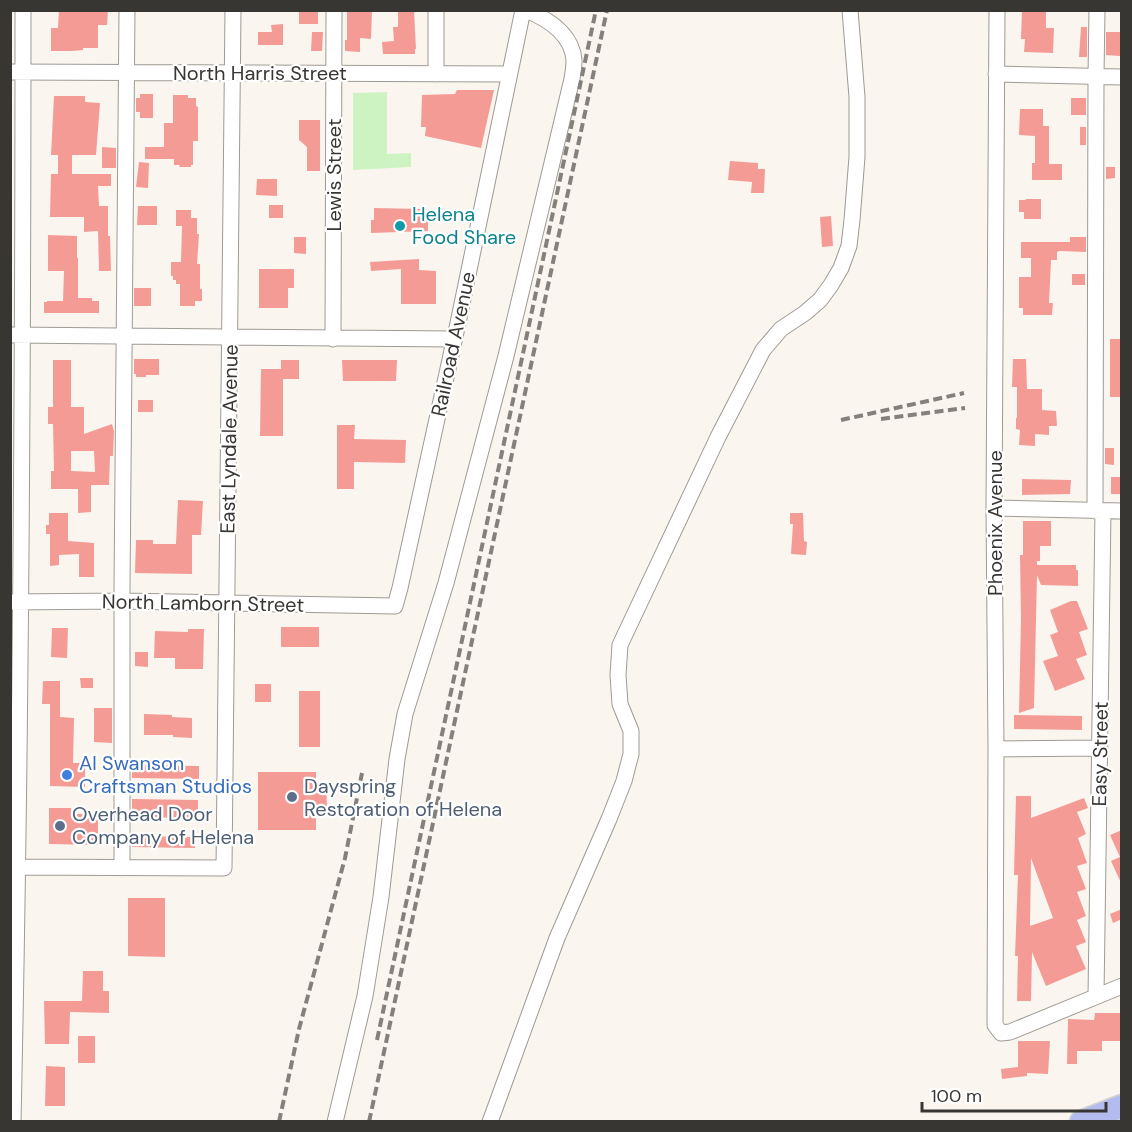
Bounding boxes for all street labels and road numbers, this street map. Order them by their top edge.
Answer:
street label: North Harris Street [173,60,347,86]
street label: Lewis Street [321,118,347,232]
street label: Railroad Avenue [425,269,481,419]
street label: East Lyndale Avenue [214,344,244,534]
street label: Phoenix Avenue [982,450,1008,596]
street label: North Lamborn Street [102,588,304,618]
street label: Easy Street [1086,701,1114,807]

